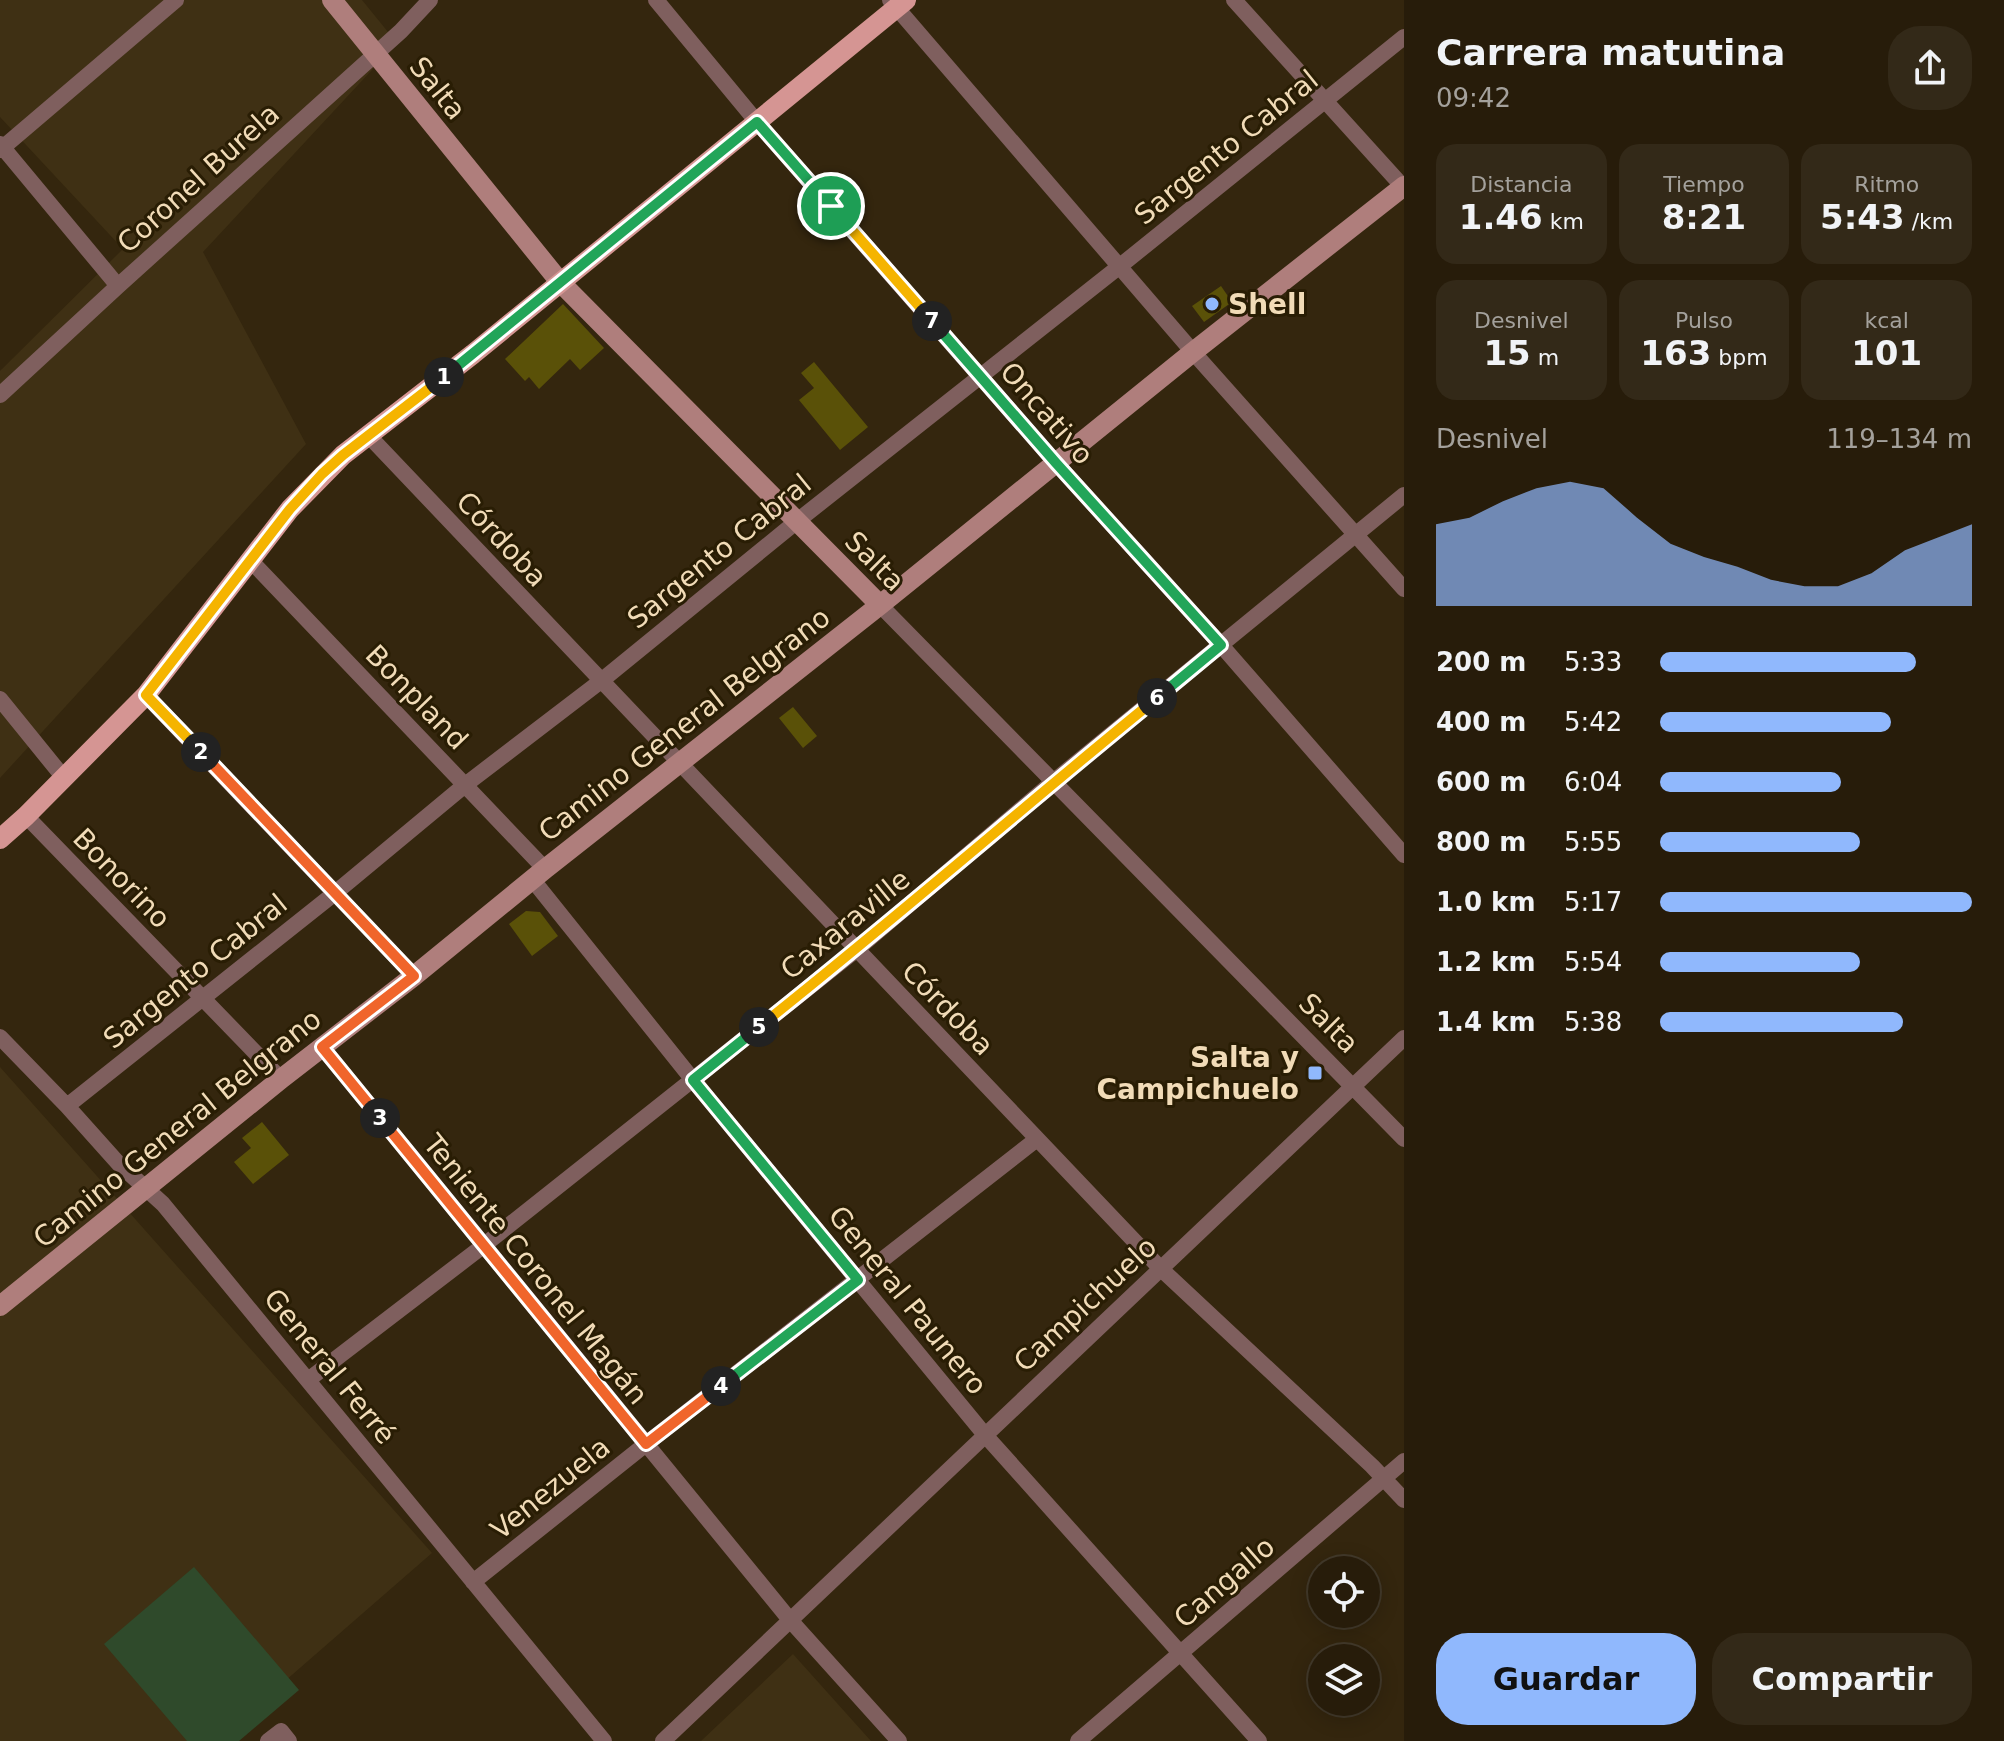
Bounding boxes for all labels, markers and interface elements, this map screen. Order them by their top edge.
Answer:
button: share [1888,26,1972,110]
text: Carrera matutina [1436,32,1785,73]
street label: Salta [402,50,473,126]
street label: Sargento Cabral [1128,63,1325,232]
text: 09:42 [1436,83,1511,113]
street label: Coronel Burela [111,97,286,260]
pin [797,172,865,240]
text: Distancia [1470,172,1572,197]
text: Tiempo [1663,172,1745,197]
text: Ritmo [1854,172,1919,197]
icon: arrive [809,184,853,228]
text: 1.46 [1459,197,1543,237]
text: 8:21 [1662,197,1746,237]
text: 5:43 [1820,197,1905,237]
text: km [1543,209,1584,234]
text: /km [1905,209,1953,234]
place label: Shell [1228,288,1306,321]
marker: Shell [1203,295,1221,313]
pin: 7 [912,301,952,341]
text: 7 [924,308,940,333]
text: Desnivel [1474,308,1569,333]
text: Pulso [1675,308,1733,333]
text: kcal [1864,308,1909,333]
text: 15 [1483,333,1531,373]
text: 163 [1640,333,1711,373]
text: 101 [1851,333,1922,373]
text: m [1531,345,1559,370]
text: bpm [1711,345,1768,370]
street label: Oncativo [993,355,1100,471]
pin: 1 [424,357,464,397]
text: 1 [436,364,452,389]
text: Desnivel [1436,424,1548,454]
text: 119–134 m [1826,424,1972,454]
street label: Sargento Cabral [621,467,818,636]
street label: Córdoba [449,485,554,594]
street label: Salta [838,525,911,598]
street label: Camino General Belgrano [532,600,836,848]
street label: Bonpland [359,638,474,756]
text: 200 m [1436,647,1526,677]
text: 5:33 [1564,647,1622,677]
pin: 6 [1137,678,1177,718]
text: 6 [1149,685,1165,710]
text: 400 m [1436,707,1526,737]
text: 5:42 [1564,707,1622,737]
pin: 2 [181,732,221,772]
text: 2 [193,739,209,764]
text: 600 m [1436,767,1526,797]
text: 6:04 [1564,767,1622,797]
street label: Bonorino [66,822,177,935]
text: 800 m [1436,827,1526,857]
text: 5:55 [1564,827,1622,857]
street label: Caxaraville [774,862,916,986]
street label: Sargento Cabral [97,887,294,1056]
text: 1.0 km [1436,887,1536,917]
text: 5:17 [1564,887,1622,917]
text: 1.2 km [1436,947,1536,977]
text: 5:54 [1564,947,1622,977]
street label: Córdoba [895,955,1000,1062]
street label: Salta [1292,987,1365,1060]
street label: Camino General Belgrano [27,1002,328,1255]
pin: 5 [739,1007,779,1047]
text: 1.4 km [1436,1007,1536,1037]
text: 5:38 [1564,1007,1622,1037]
text: 5 [751,1014,767,1039]
place label: Salta y Campichuelo [1096,1041,1299,1106]
marker: Salta y Campichuelo [1306,1064,1324,1082]
pin: 3 [360,1098,400,1138]
text: 3 [372,1105,388,1130]
street label: Teniente Coronel Magán [416,1127,655,1411]
street label: General Paunero [822,1199,994,1401]
street label: Campichuelo [1007,1230,1163,1379]
street label: General Ferré [257,1282,402,1451]
pin: 4 [701,1366,741,1406]
text: 4 [713,1373,729,1398]
street label: Venezuela [484,1430,617,1546]
street label: Cangallo [1167,1530,1281,1635]
map controls [1308,1556,1380,1716]
button: locate [1308,1556,1380,1628]
button: Guardar [1436,1633,1696,1725]
button: Compartir [1712,1633,1972,1725]
button: layers [1308,1644,1380,1716]

